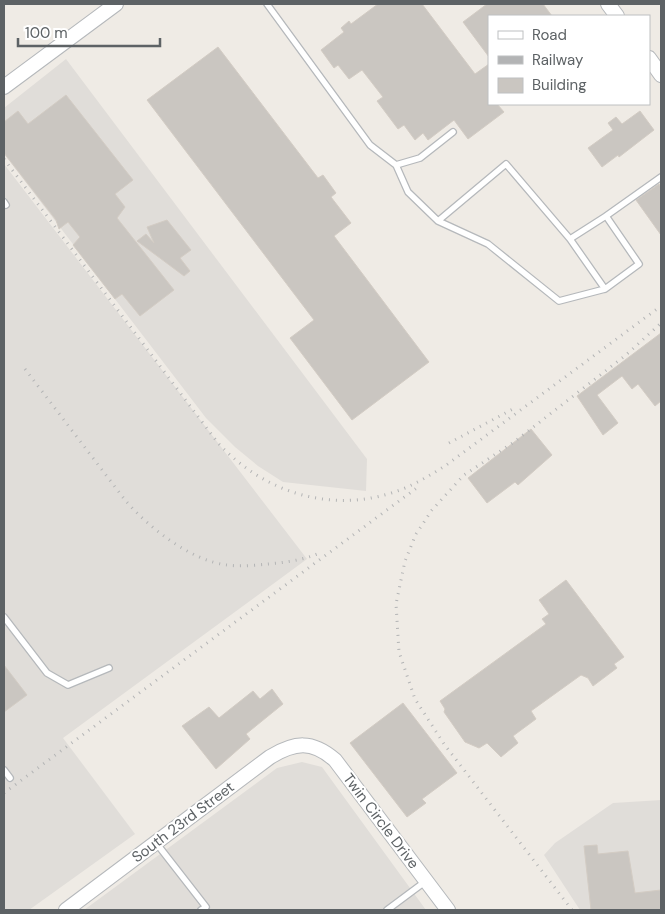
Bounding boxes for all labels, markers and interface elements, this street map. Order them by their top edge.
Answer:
scale bar [18,15,160,47]
legend [488,15,650,105]
text: 100 m [25,23,68,43]
text: Road [532,25,567,45]
text: Railway [532,50,584,70]
text: Building [532,75,587,95]
street label: Twin Circle Drive [338,769,424,873]
street label: South 23rd Street [128,777,238,867]

